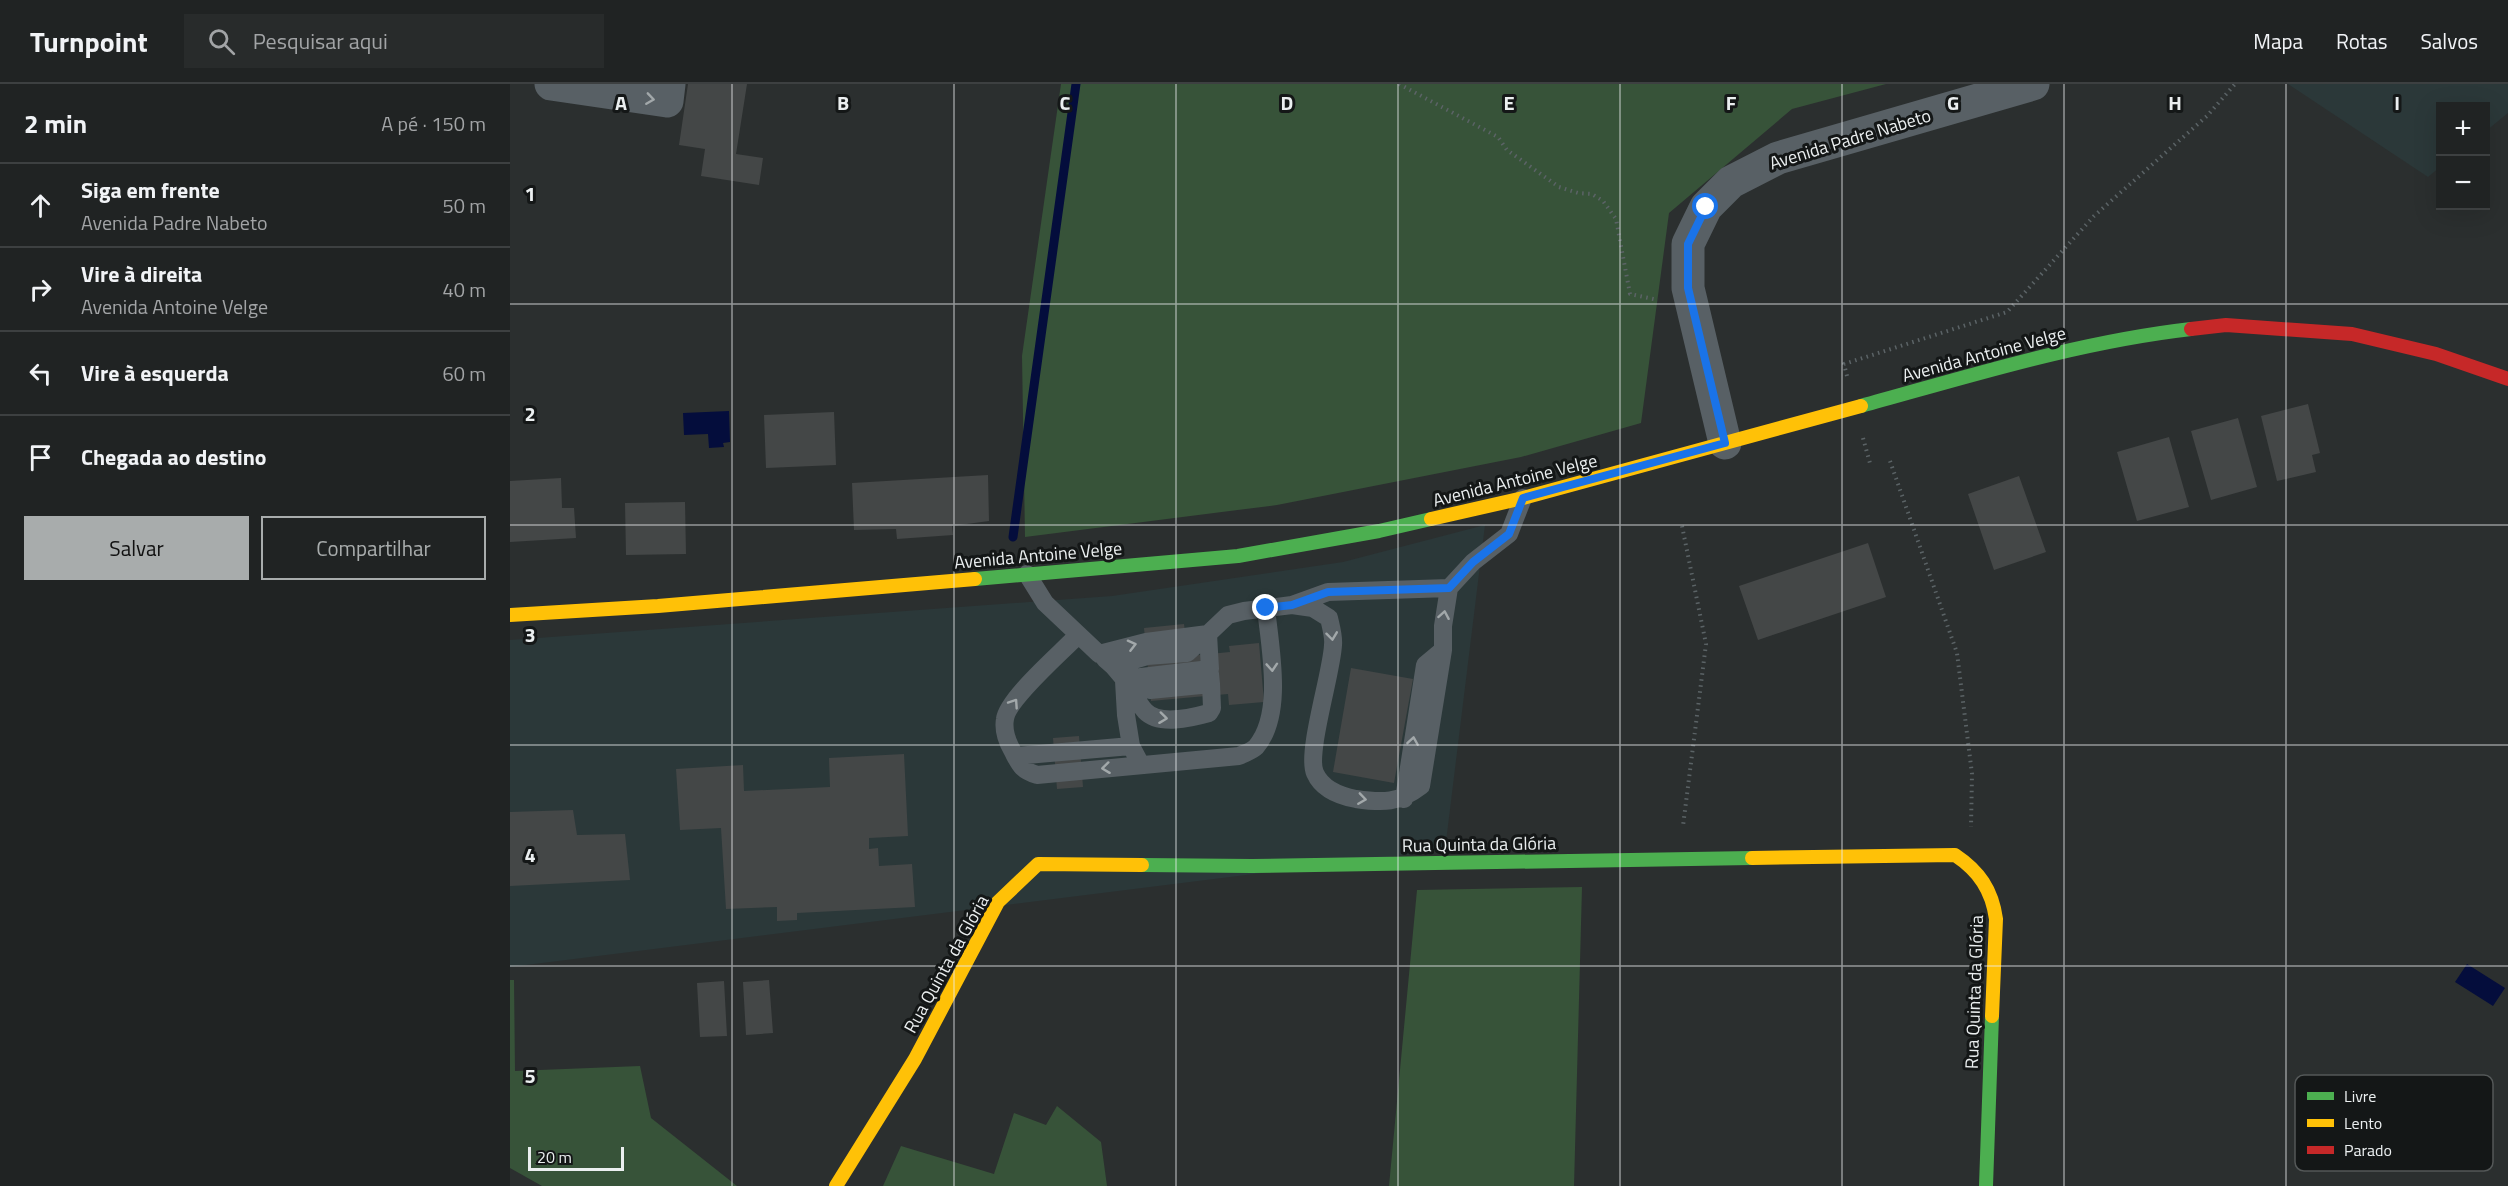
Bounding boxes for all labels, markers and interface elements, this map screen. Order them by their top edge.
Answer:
search box [184,14,604,68]
text: Turnpoint [30,20,148,63]
text: Pesquisar aqui [253,24,388,58]
icon: search [205,25,238,58]
text: Mapa [2253,25,2303,57]
text: Rotas [2336,25,2387,57]
text: Salvos [2420,25,2478,57]
text: A [615,87,627,118]
text: B [837,87,849,118]
text: C [1060,87,1071,118]
text: D [1281,87,1293,118]
text: E [1503,87,1515,118]
text: F [1726,87,1737,118]
text: G [1947,87,1959,118]
text: H [2168,87,2182,118]
text: I [2394,87,2400,118]
one-way arrow [646,92,655,104]
street label: Avenida Padre Nabeto [1766,102,1934,176]
map controls [2436,102,2490,210]
button: + [2436,102,2490,156]
text: 2 min [24,104,87,143]
text: A pé · 150 m [381,108,486,139]
button: − [2436,156,2490,210]
text: Siga em frente [81,173,220,207]
text: 1 [524,178,536,209]
icon: ahead [24,189,57,222]
text: 50 m [442,190,486,221]
route start [1692,193,1718,219]
text: Avenida Padre Nabeto [81,207,267,238]
text: Vire à direita [81,257,202,291]
icon: right [24,273,57,306]
text: 40 m [442,274,486,305]
text: Avenida Antoine Velge [81,291,268,322]
street label: Avenida Antoine Velge [1899,319,2069,389]
text: Vire à esquerda [81,356,229,390]
icon: left [24,357,57,390]
text: 60 m [442,358,486,389]
text: 2 [524,398,536,429]
text: Chegada ao destino [81,440,267,474]
icon: arrive [24,441,57,474]
street label: Avenida Antoine Velge [1430,447,1600,513]
button: Salvar [24,516,249,580]
button: Compartilhar [261,516,486,580]
street label: Avenida Antoine Velge [953,534,1123,576]
route end [1252,594,1278,620]
one-way arrow [1438,611,1450,620]
text: 3 [524,619,536,650]
one-way arrow [1325,631,1337,641]
one-way arrow [1127,640,1137,653]
one-way arrow [1265,662,1278,671]
one-way arrow [1006,699,1018,709]
one-way arrow [1158,711,1168,723]
one-way arrow [1407,736,1419,745]
one-way arrow [1101,762,1110,774]
one-way arrow [1357,792,1366,804]
street label: Rua Quinta da Glória [1402,829,1556,859]
text: 4 [524,839,536,870]
street label: Rua Quinta da Glória [897,890,995,1038]
street label: Rua Quinta da Glória [1958,914,1990,1070]
text: 5 [524,1060,536,1091]
legend [2295,1075,2493,1171]
text: Livre [2344,1084,2376,1108]
text: Lento [2344,1111,2382,1135]
text: Parado [2344,1138,2392,1162]
scale bar [528,1144,624,1172]
text: 20 m [537,1145,572,1169]

